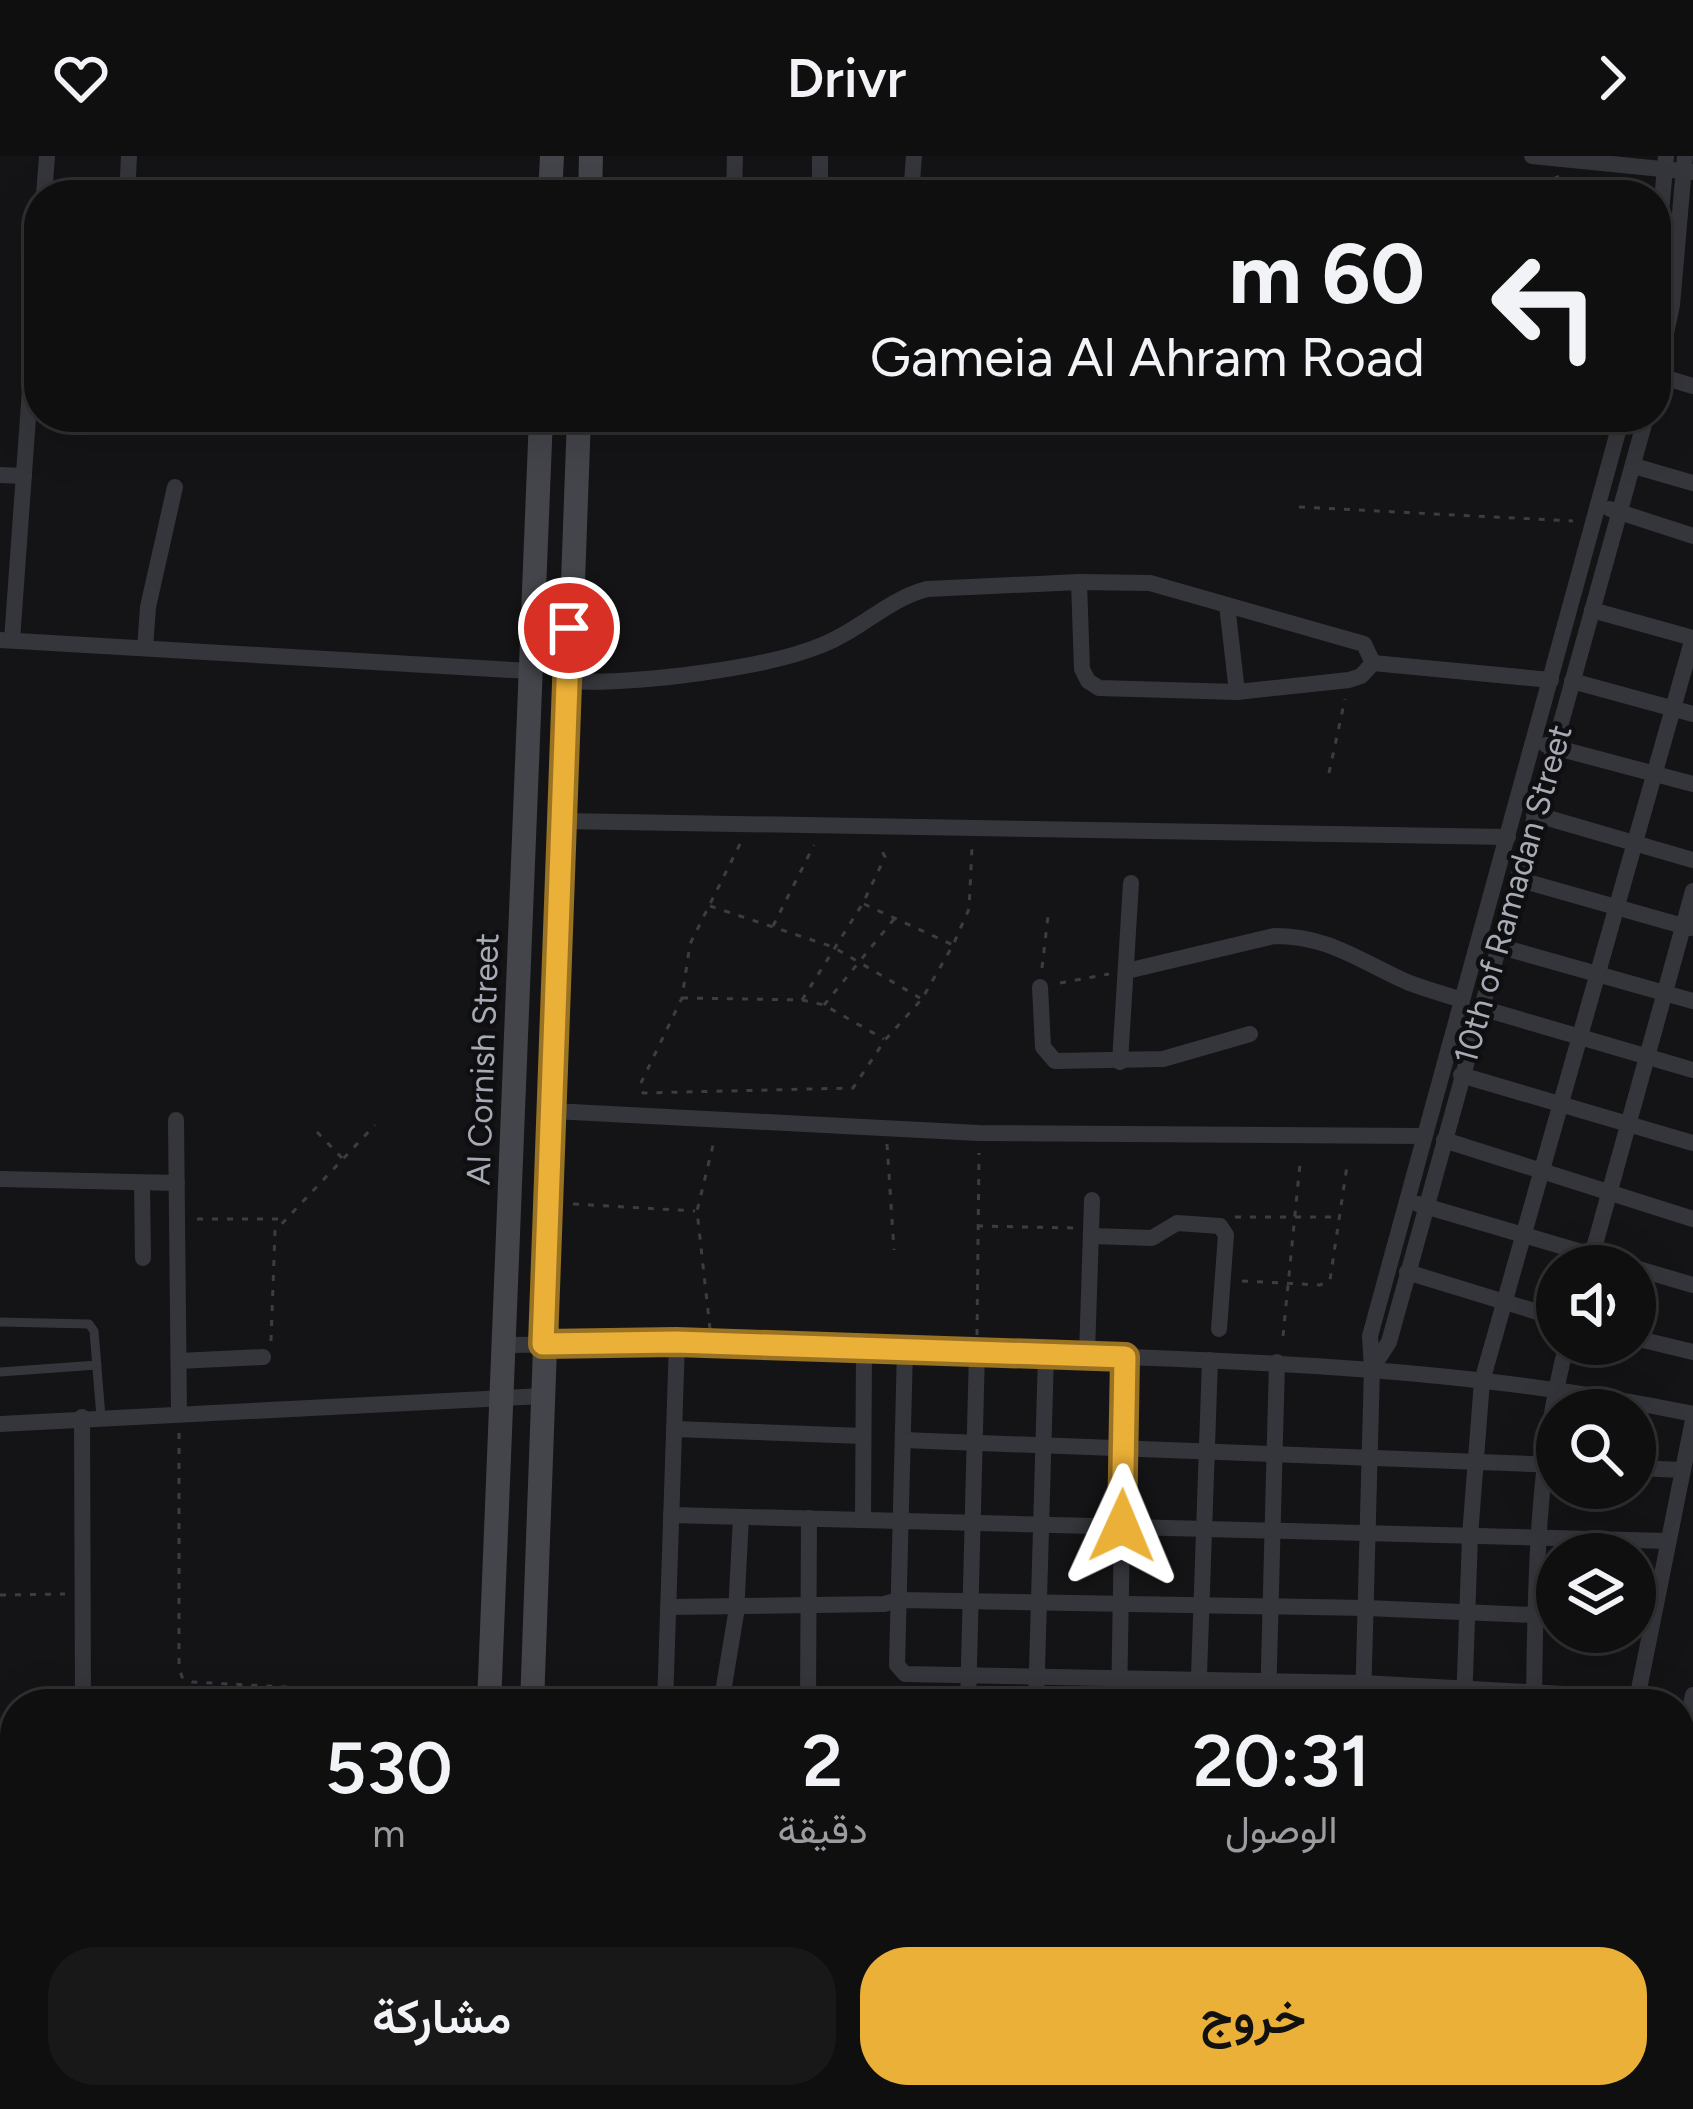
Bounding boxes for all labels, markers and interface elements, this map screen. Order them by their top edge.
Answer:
icon: heart [48,45,114,111]
icon: forward [1579,45,1645,111]
text: Drivr [787,46,906,111]
text: 60 m [1229,223,1425,324]
icon: left [1467,228,1623,384]
text: Gameia Al Ahram Road [870,325,1425,390]
pin [518,577,620,679]
icon: arrive [536,595,602,661]
street label: 10th of Ramadan Street [1445,720,1580,1068]
street label: Al Cornish Street [459,932,506,1186]
map controls [1536,1245,1656,1653]
button: sound [1536,1245,1656,1365]
button: search [1536,1389,1656,1509]
position arrow [1059,1463,1185,1589]
button: layers [1536,1533,1656,1653]
text: 2 [802,1718,843,1804]
text: 20:31 [1192,1718,1370,1804]
text: 530 [325,1725,453,1811]
text: دقيقة [777,1806,868,1853]
text: الوصول [1225,1806,1338,1853]
text: m [372,1810,405,1857]
button: مشاركة [48,1947,836,2085]
button: خروج [860,1947,1647,2085]

